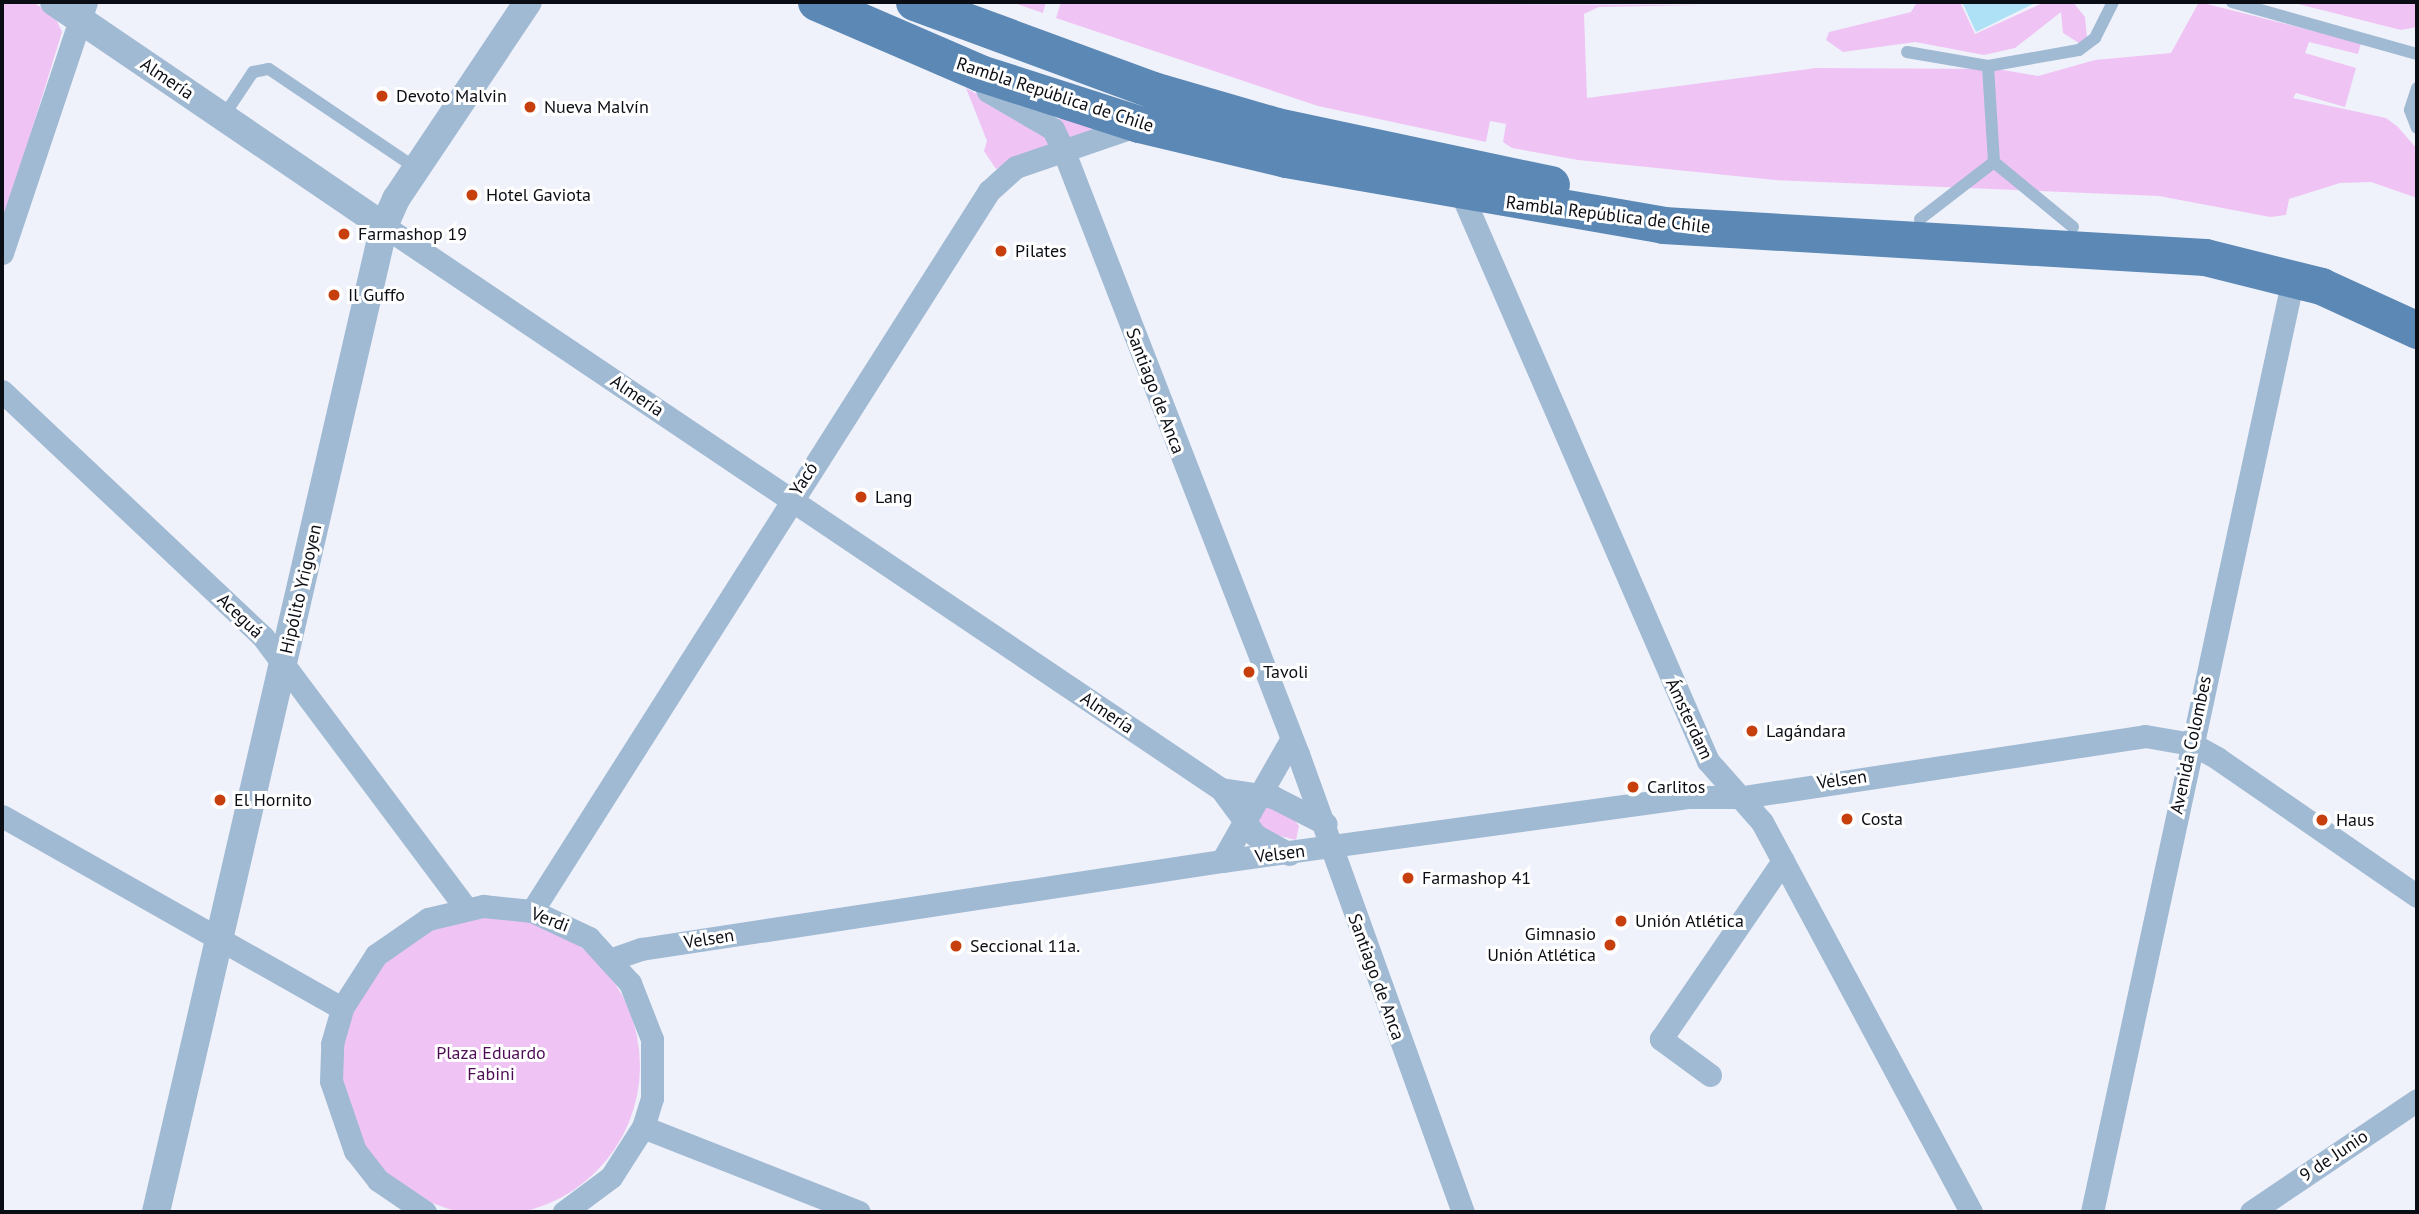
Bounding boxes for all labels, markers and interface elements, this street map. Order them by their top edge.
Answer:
street label: Almería [136,53,198,105]
street label: Rambla República de Chile [954,53,1156,137]
place label: Devoto Malvin [396,85,507,107]
marker: Devoto Malvin [374,88,390,104]
place label: Nueva Malvín [544,96,649,118]
marker: Nueva Malvín [522,99,538,115]
place label: Hotel Gaviota [486,184,591,206]
marker: Hotel Gaviota [464,187,480,203]
street label: Rambla República de Chile [1505,192,1711,238]
place label: Farmashop 19 [358,223,467,245]
marker: Farmashop 19 [336,226,352,242]
place label: Pilates [1015,240,1067,262]
marker: Pilates [993,243,1009,259]
place label: Il Guffo [348,284,405,306]
marker: Il Guffo [326,287,342,303]
street label: Santiago de Anca [1121,325,1189,457]
street label: Almería [606,370,668,422]
street label: Yacó [785,458,823,500]
place label: Lang [875,486,912,508]
marker: Lang [853,489,869,505]
street label: Hipólito Yrigoyen [276,522,326,656]
street label: Aceguá [213,589,267,643]
place label: Tavoli [1263,661,1308,683]
marker: Tavoli [1241,664,1257,680]
street label: Avenida Colombes [2166,674,2216,816]
street label: Ámsterdam [1661,675,1717,763]
street label: Almería [1076,687,1138,739]
place label: Lagándara [1766,720,1846,742]
marker: Lagándara [1744,723,1760,739]
street label: Velsen [1816,766,1868,794]
place label: Carlitos [1647,776,1705,798]
marker: Carlitos [1625,779,1641,795]
place label: El Hornito [234,789,312,811]
marker: El Hornito [212,792,228,808]
place label: Costa [1861,808,1903,830]
place label: Haus [2336,809,2374,831]
marker: Costa [1839,811,1855,827]
marker: Haus [2314,812,2330,828]
street label: Velsen [1254,840,1306,868]
place label: Farmashop 41 [1422,867,1531,889]
marker: Farmashop 41 [1400,870,1416,886]
street label: Verdi [528,903,572,937]
place label: Unión Atlética [1635,910,1744,932]
street label: Santiago de Anca [1343,911,1409,1043]
marker: Unión Atlética [1613,913,1629,929]
street label: Velsen [683,924,735,954]
place label: Gimnasio Unión Atlética [1487,924,1596,967]
place label: Seccional 11a. [970,935,1080,957]
marker: Gimnasio Unión Atlética [1602,937,1618,953]
marker: Seccional 11a. [948,938,964,954]
park label: Plaza Eduardo Fabini [436,1043,546,1086]
street label: 9 de Junio [2296,1125,2372,1187]

